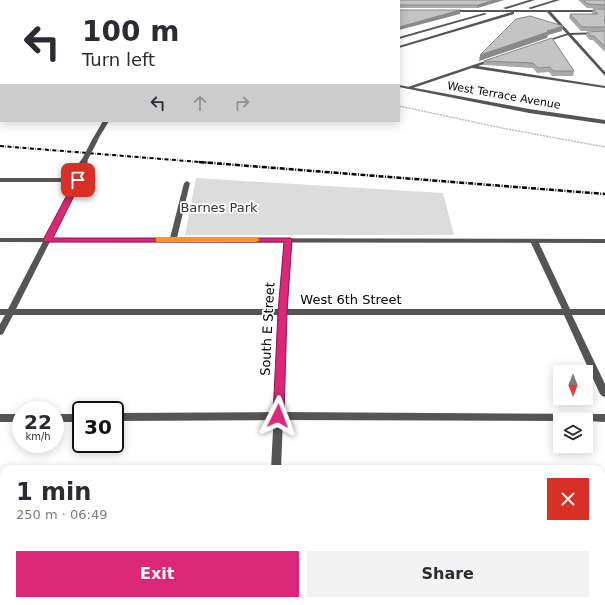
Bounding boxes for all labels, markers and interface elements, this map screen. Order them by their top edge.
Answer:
text: 100 m [82,15,179,48]
icon: left [16,16,68,68]
text: Turn left [82,49,155,70]
street label: West Terrace Avenue [446,79,562,112]
icon: left [147,92,169,114]
icon: ahead [189,92,211,114]
icon: right [231,92,253,114]
pin [61,163,95,197]
icon: arrive [67,169,89,191]
park label: Barnes Park [180,200,258,215]
street label: South E Street [258,282,277,376]
street label: West 6th Street [300,292,402,307]
north arrow [553,365,593,405]
map controls [553,365,593,453]
position arrow [257,395,299,437]
speed limit sign: 30 [72,401,124,453]
text: 22 [24,410,52,434]
button: layers [553,413,593,453]
text: km/h [25,431,51,442]
text: 1 min [16,478,91,506]
button: close [547,478,589,520]
text: 250 m · 06:49 [16,507,107,522]
button: Exit [16,551,299,597]
button: Share [307,551,589,597]

